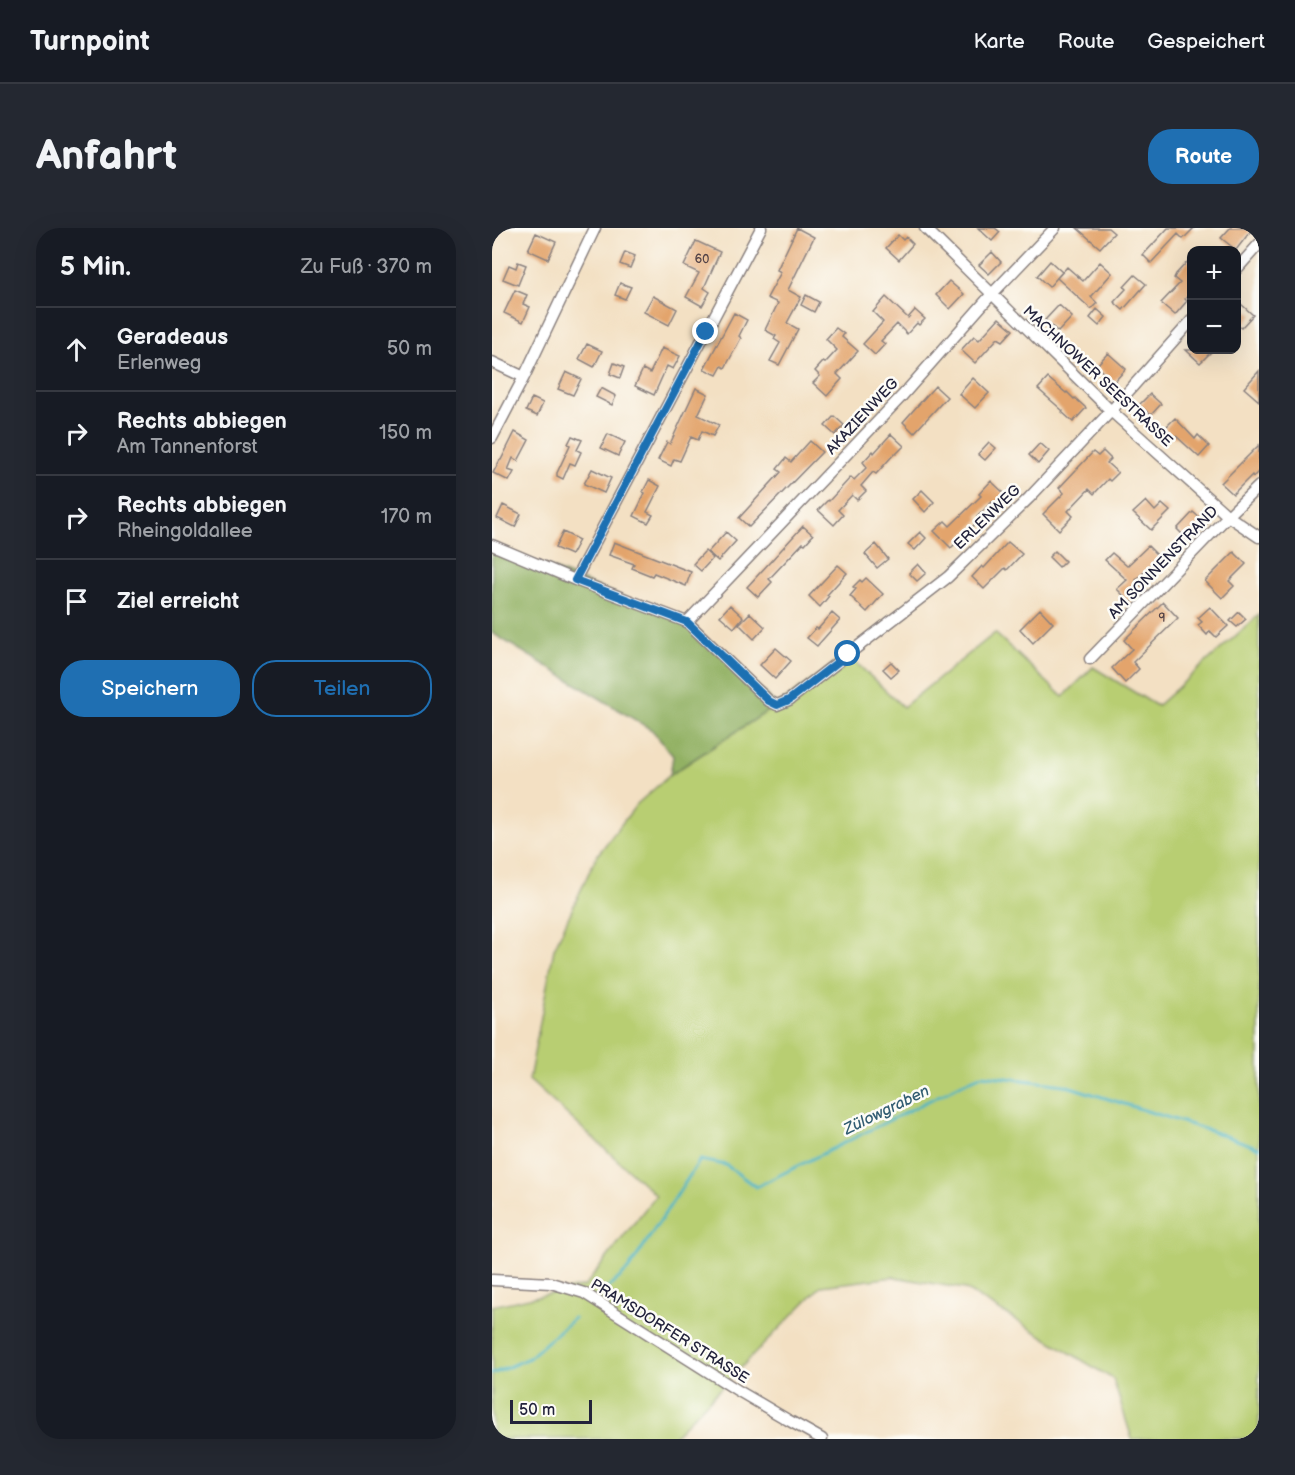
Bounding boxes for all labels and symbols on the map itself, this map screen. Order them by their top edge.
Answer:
house number: 60 [695,252,709,267]
street label: MACHNOWER SEESTRASSE [1019,302,1177,451]
route end [692,318,718,344]
street label: AKAZIENWEG [822,374,903,459]
street label: ERLENWEG [950,481,1025,554]
street label: AM SONNENSTRAND [1104,502,1222,623]
house number: 9 [1159,611,1166,626]
route start [834,640,860,666]
water label: Zülowgraben [840,1081,933,1140]
street label: PRAMSDORFER STRASSE [587,1275,753,1388]
scale bar [510,1397,592,1424]

